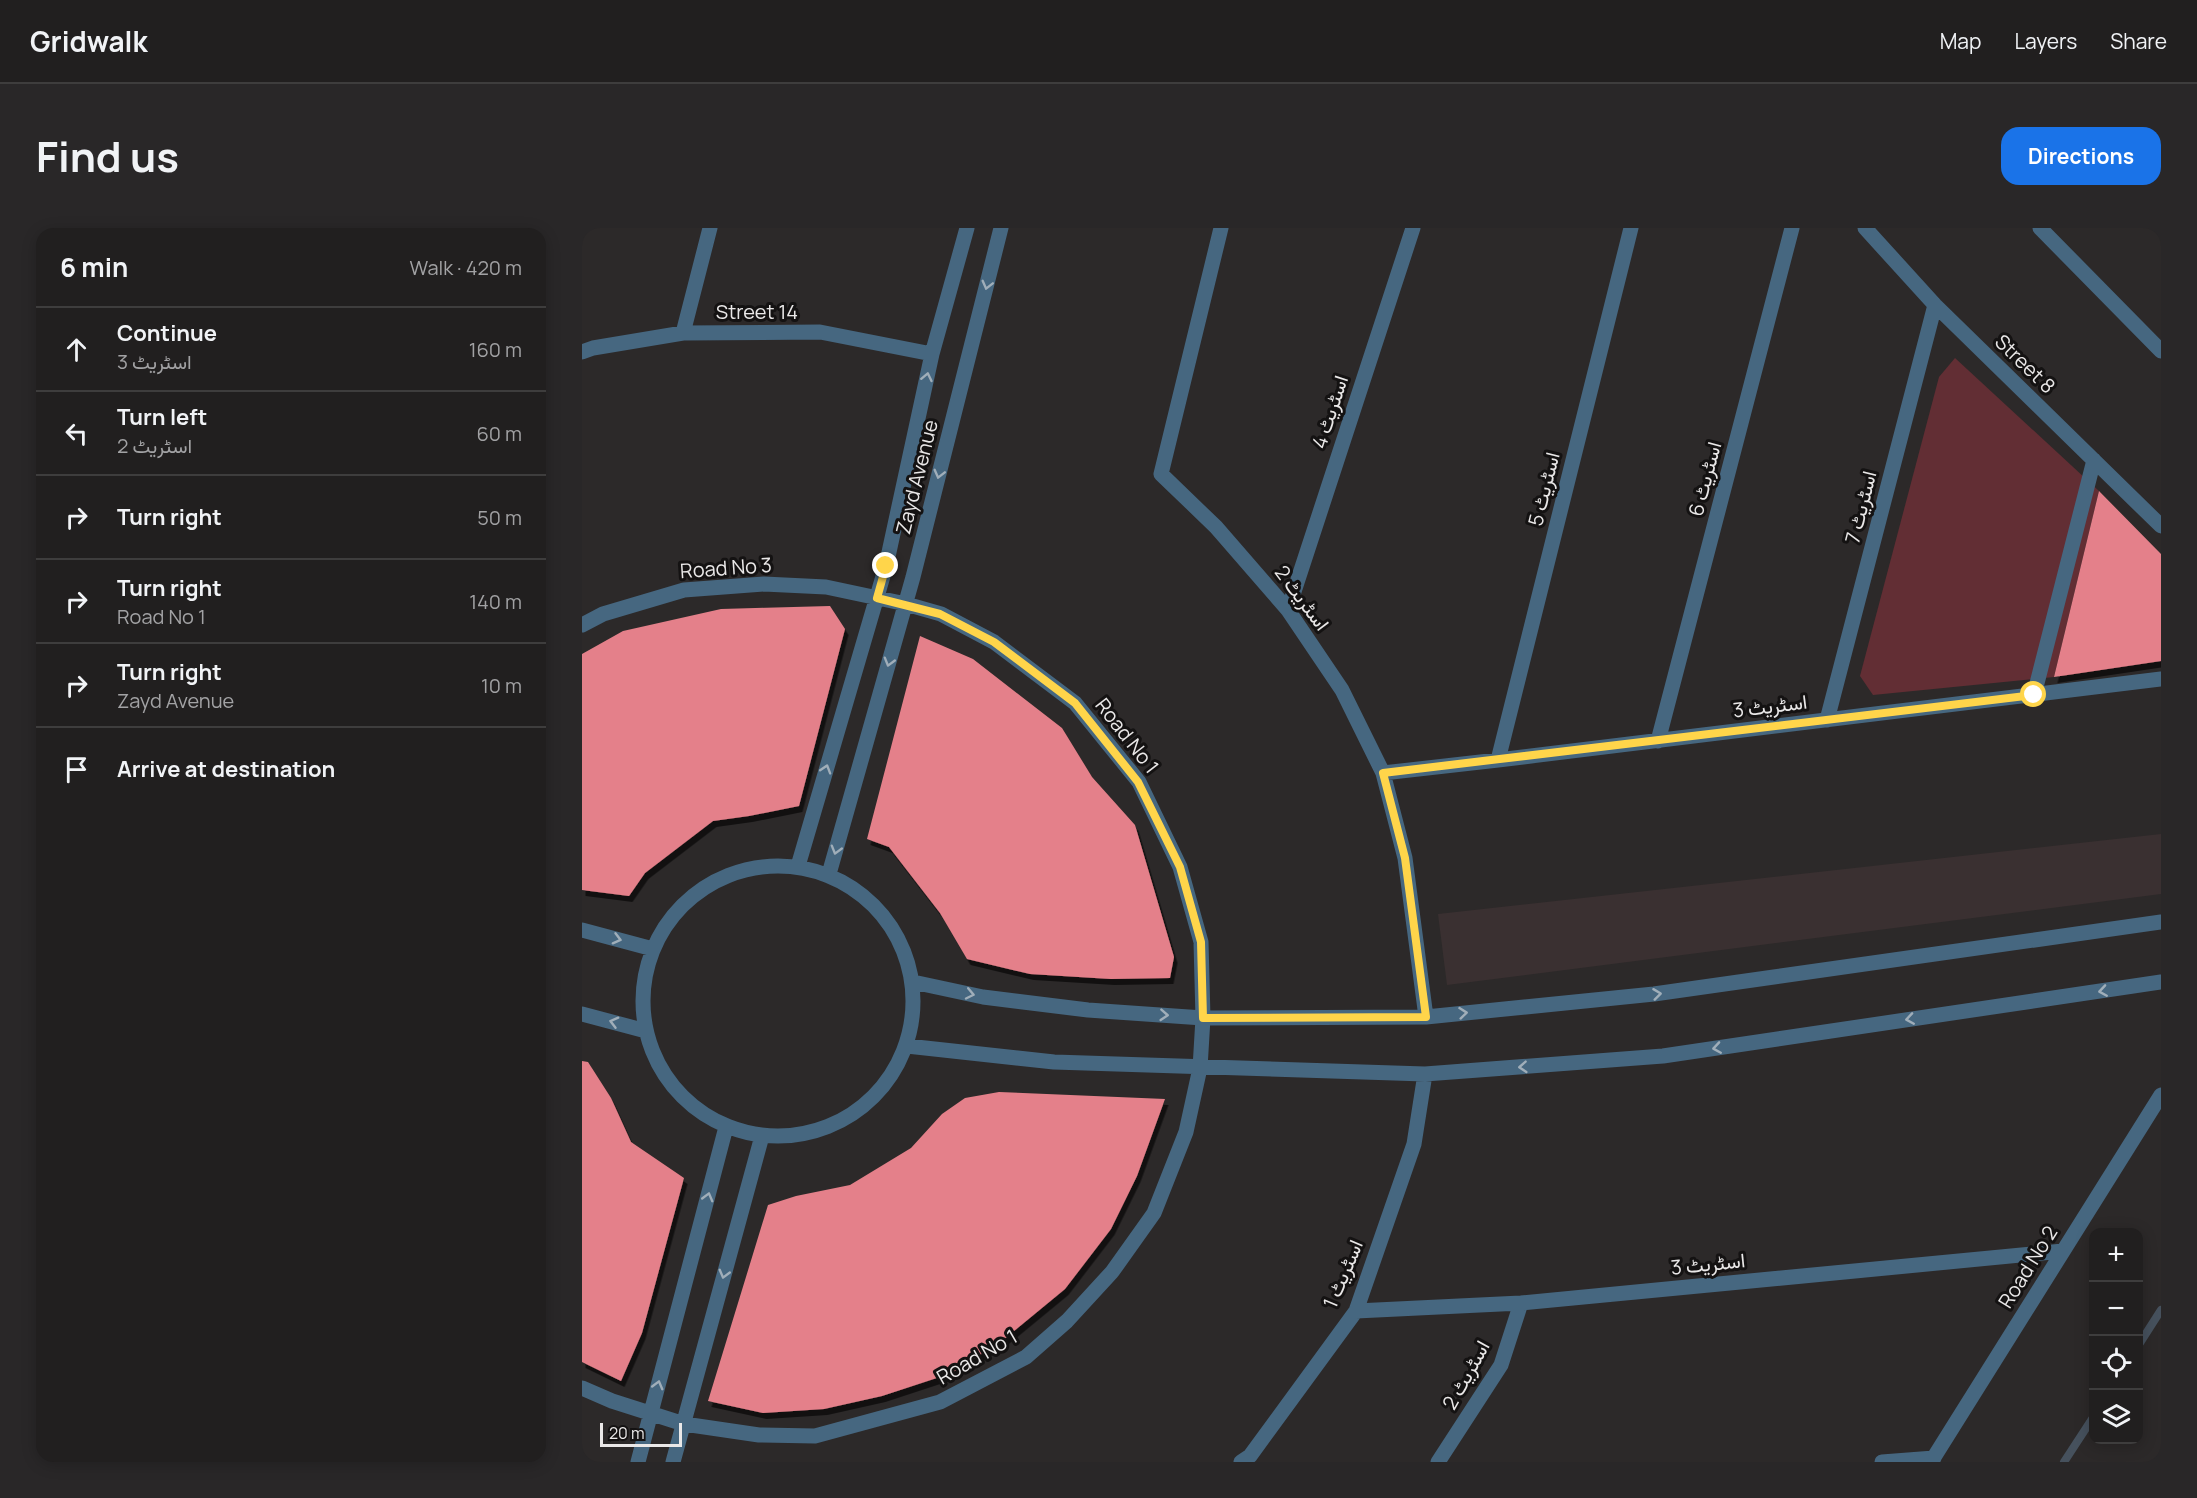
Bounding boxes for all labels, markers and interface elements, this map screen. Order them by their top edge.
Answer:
text: Gridwalk [30,22,147,60]
text: Map [1940,27,1981,55]
text: Layers [2014,27,2077,55]
text: Share [2110,27,2167,55]
text: Find us [36,127,179,185]
button: Directions [2001,127,2161,185]
text: 6 min [60,249,128,285]
text: Walk · 420 m [410,254,522,281]
one-way arrow [982,279,994,290]
street label: Street 14 [716,298,798,325]
text: Continue [117,318,217,348]
street label: Street 8 [1989,328,2061,399]
icon: ahead [60,333,93,366]
text: 160 m [469,336,522,363]
text: اسٹریٹ 3 [117,348,192,375]
street label: اسٹریٹ 4 [1305,372,1354,452]
one-way arrow [920,373,933,383]
text: Turn left [117,402,207,432]
icon: left [60,417,93,450]
street label: Zayd Avenue [889,417,944,537]
text: 60 m [476,420,522,447]
text: اسٹریٹ 2 [117,432,192,459]
street label: اسٹریٹ 6 [1682,439,1727,519]
street label: اسٹریٹ 5 [1521,449,1566,529]
street label: اسٹریٹ 7 [1838,468,1883,546]
one-way arrow [934,469,947,479]
icon: right [60,501,93,534]
text: Turn right [117,502,222,532]
text: 50 m [477,504,522,531]
street label: Road No 3 [679,551,773,584]
route end [872,552,898,578]
street label: اسٹریٹ 2 [1269,560,1336,636]
text: Turn right [117,573,222,603]
icon: right [60,585,93,618]
text: 140 m [469,588,522,615]
text: Road No 1 [117,603,206,630]
one-way arrow [884,656,896,667]
text: Turn right [117,657,222,687]
icon: right [60,669,93,702]
text: 10 m [481,672,522,699]
route start [2020,681,2046,707]
text: Zayd Avenue [117,687,234,714]
street label: اسٹریٹ 3 [1731,688,1809,723]
street label: Road No 1 [1089,692,1165,779]
icon: arrive [60,753,93,786]
text: Arrive at destination [117,754,335,784]
one-way arrow [819,764,831,775]
one-way arrow [830,845,843,855]
one-way arrow [612,932,622,945]
one-way arrow [2099,984,2108,996]
one-way arrow [965,987,975,1000]
one-way arrow [1653,988,1662,1000]
one-way arrow [1459,1008,1468,1020]
one-way arrow [1159,1009,1168,1022]
one-way arrow [1906,1013,1915,1025]
one-way arrow [609,1017,619,1030]
one-way arrow [1713,1042,1722,1054]
one-way arrow [1519,1060,1528,1073]
one-way arrow [700,1192,713,1202]
street label: Road No 2 [1992,1220,2063,1313]
map controls [2089,1228,2143,1444]
button: + [2089,1228,2143,1282]
street label: اسٹریٹ 1 [1316,1236,1369,1312]
street label: اسٹریٹ 3 [1669,1246,1747,1281]
one-way arrow [719,1269,732,1279]
button: − [2089,1282,2143,1336]
street label: Road No 1 [932,1323,1022,1390]
street label: اسٹریٹ 2 [1436,1335,1496,1414]
button: locate [2089,1336,2143,1390]
one-way arrow [651,1380,663,1391]
button: layers [2089,1390,2143,1444]
scale bar [600,1420,682,1448]
text: 20 m [609,1422,645,1444]

